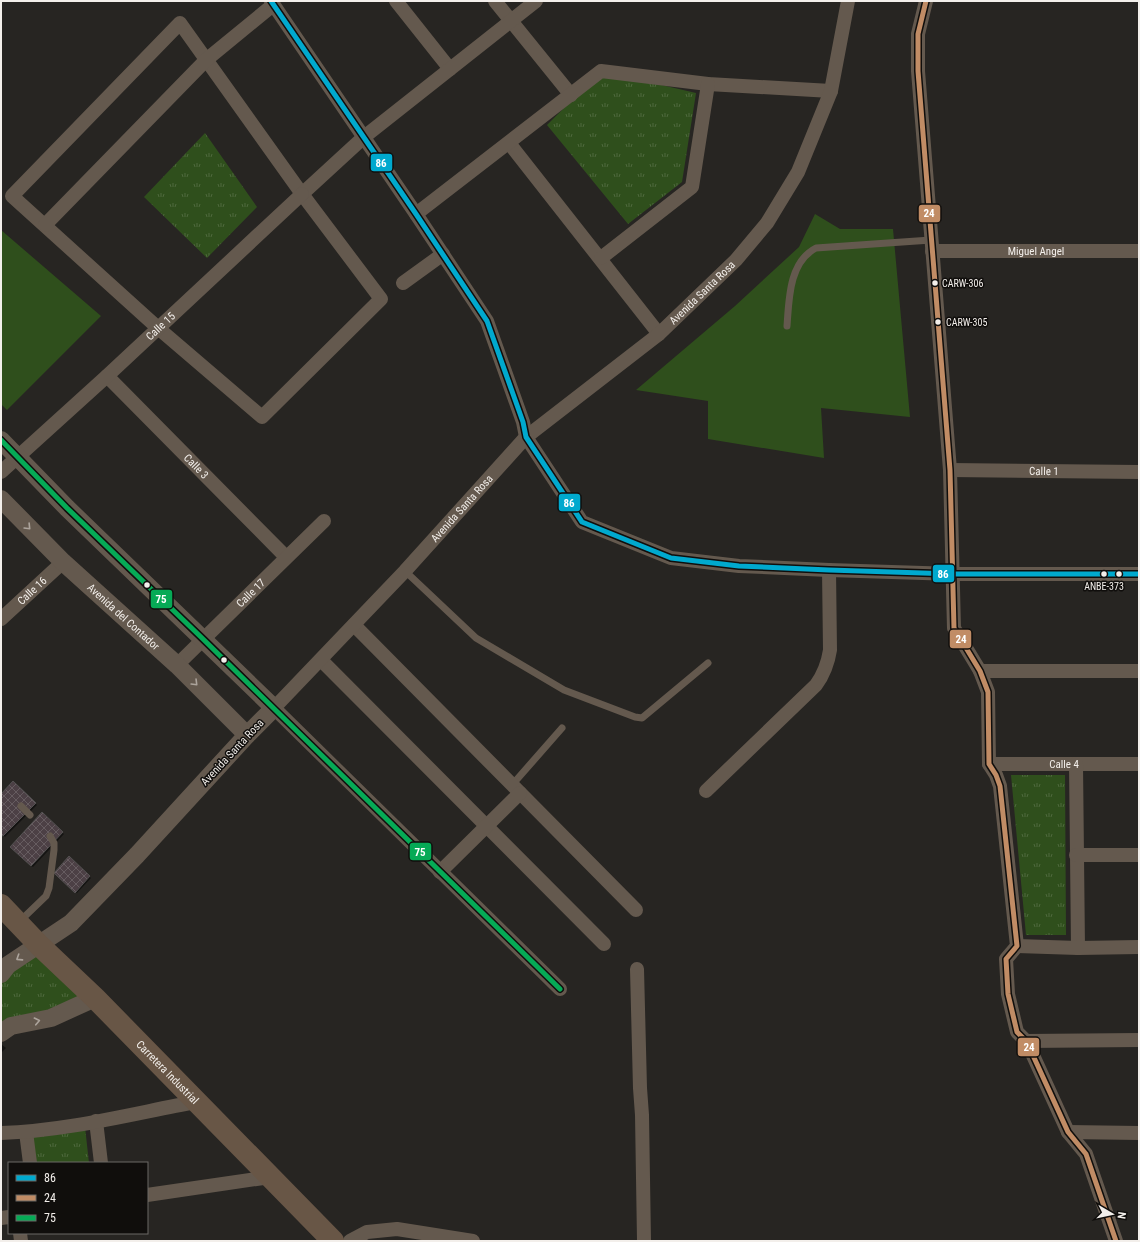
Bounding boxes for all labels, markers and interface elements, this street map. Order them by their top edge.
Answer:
line badge: 86 [370,153,393,172]
text: 86 [375,157,387,170]
line badge: 24 [918,204,941,223]
text: 24 [923,207,935,220]
street label: Miguel Angel [1008,245,1064,258]
street label: Avenida Santa Rosa [667,258,738,327]
marker: CARW-306 [930,278,940,288]
place label: CARW-306 [942,278,983,289]
street label: Calle 15 [143,310,178,343]
marker: CARW-305 [933,317,943,327]
place label: CARW-305 [946,317,987,328]
street label: Calle 3 [181,452,211,482]
street label: Calle 1 [1029,465,1059,478]
street label: Avenida Santa Rosa [428,472,496,545]
line badge: 86 [558,493,581,512]
text: 86 [563,497,575,510]
one-way arrow [23,522,31,530]
line badge: 86 [932,564,955,583]
text: 86 [937,568,949,581]
marker: ANBE-373 [1099,569,1109,579]
unlabelled marker [1114,569,1124,579]
street label: Calle 16 [15,574,50,608]
street label: Calle 17 [234,576,268,610]
unlabelled marker [142,580,152,590]
street label: Avenida del Contador [84,581,162,653]
place label: ANBE-373 [1084,581,1124,592]
line badge: 75 [150,589,173,609]
text: 75 [155,593,167,606]
line badge: 24 [949,629,972,649]
text: 24 [955,633,967,646]
unlabelled marker [219,655,229,665]
one-way arrow [190,678,198,686]
street label: Avenida Santa Rosa [198,716,266,788]
street label: Calle 4 [1049,758,1079,771]
line badge: 75 [409,842,432,861]
text: 75 [414,846,426,859]
one-way arrow [16,953,23,961]
one-way arrow [34,1017,41,1025]
line badge: 24 [1017,1037,1040,1057]
street label: Carretera Industrial [133,1038,201,1107]
text: 24 [1023,1041,1035,1054]
legend [8,1162,148,1234]
text: 86 [44,1171,56,1185]
text: 24 [44,1191,56,1205]
north arrow [1092,1194,1132,1234]
text: 75 [44,1211,56,1225]
text: N [1114,1211,1128,1220]

